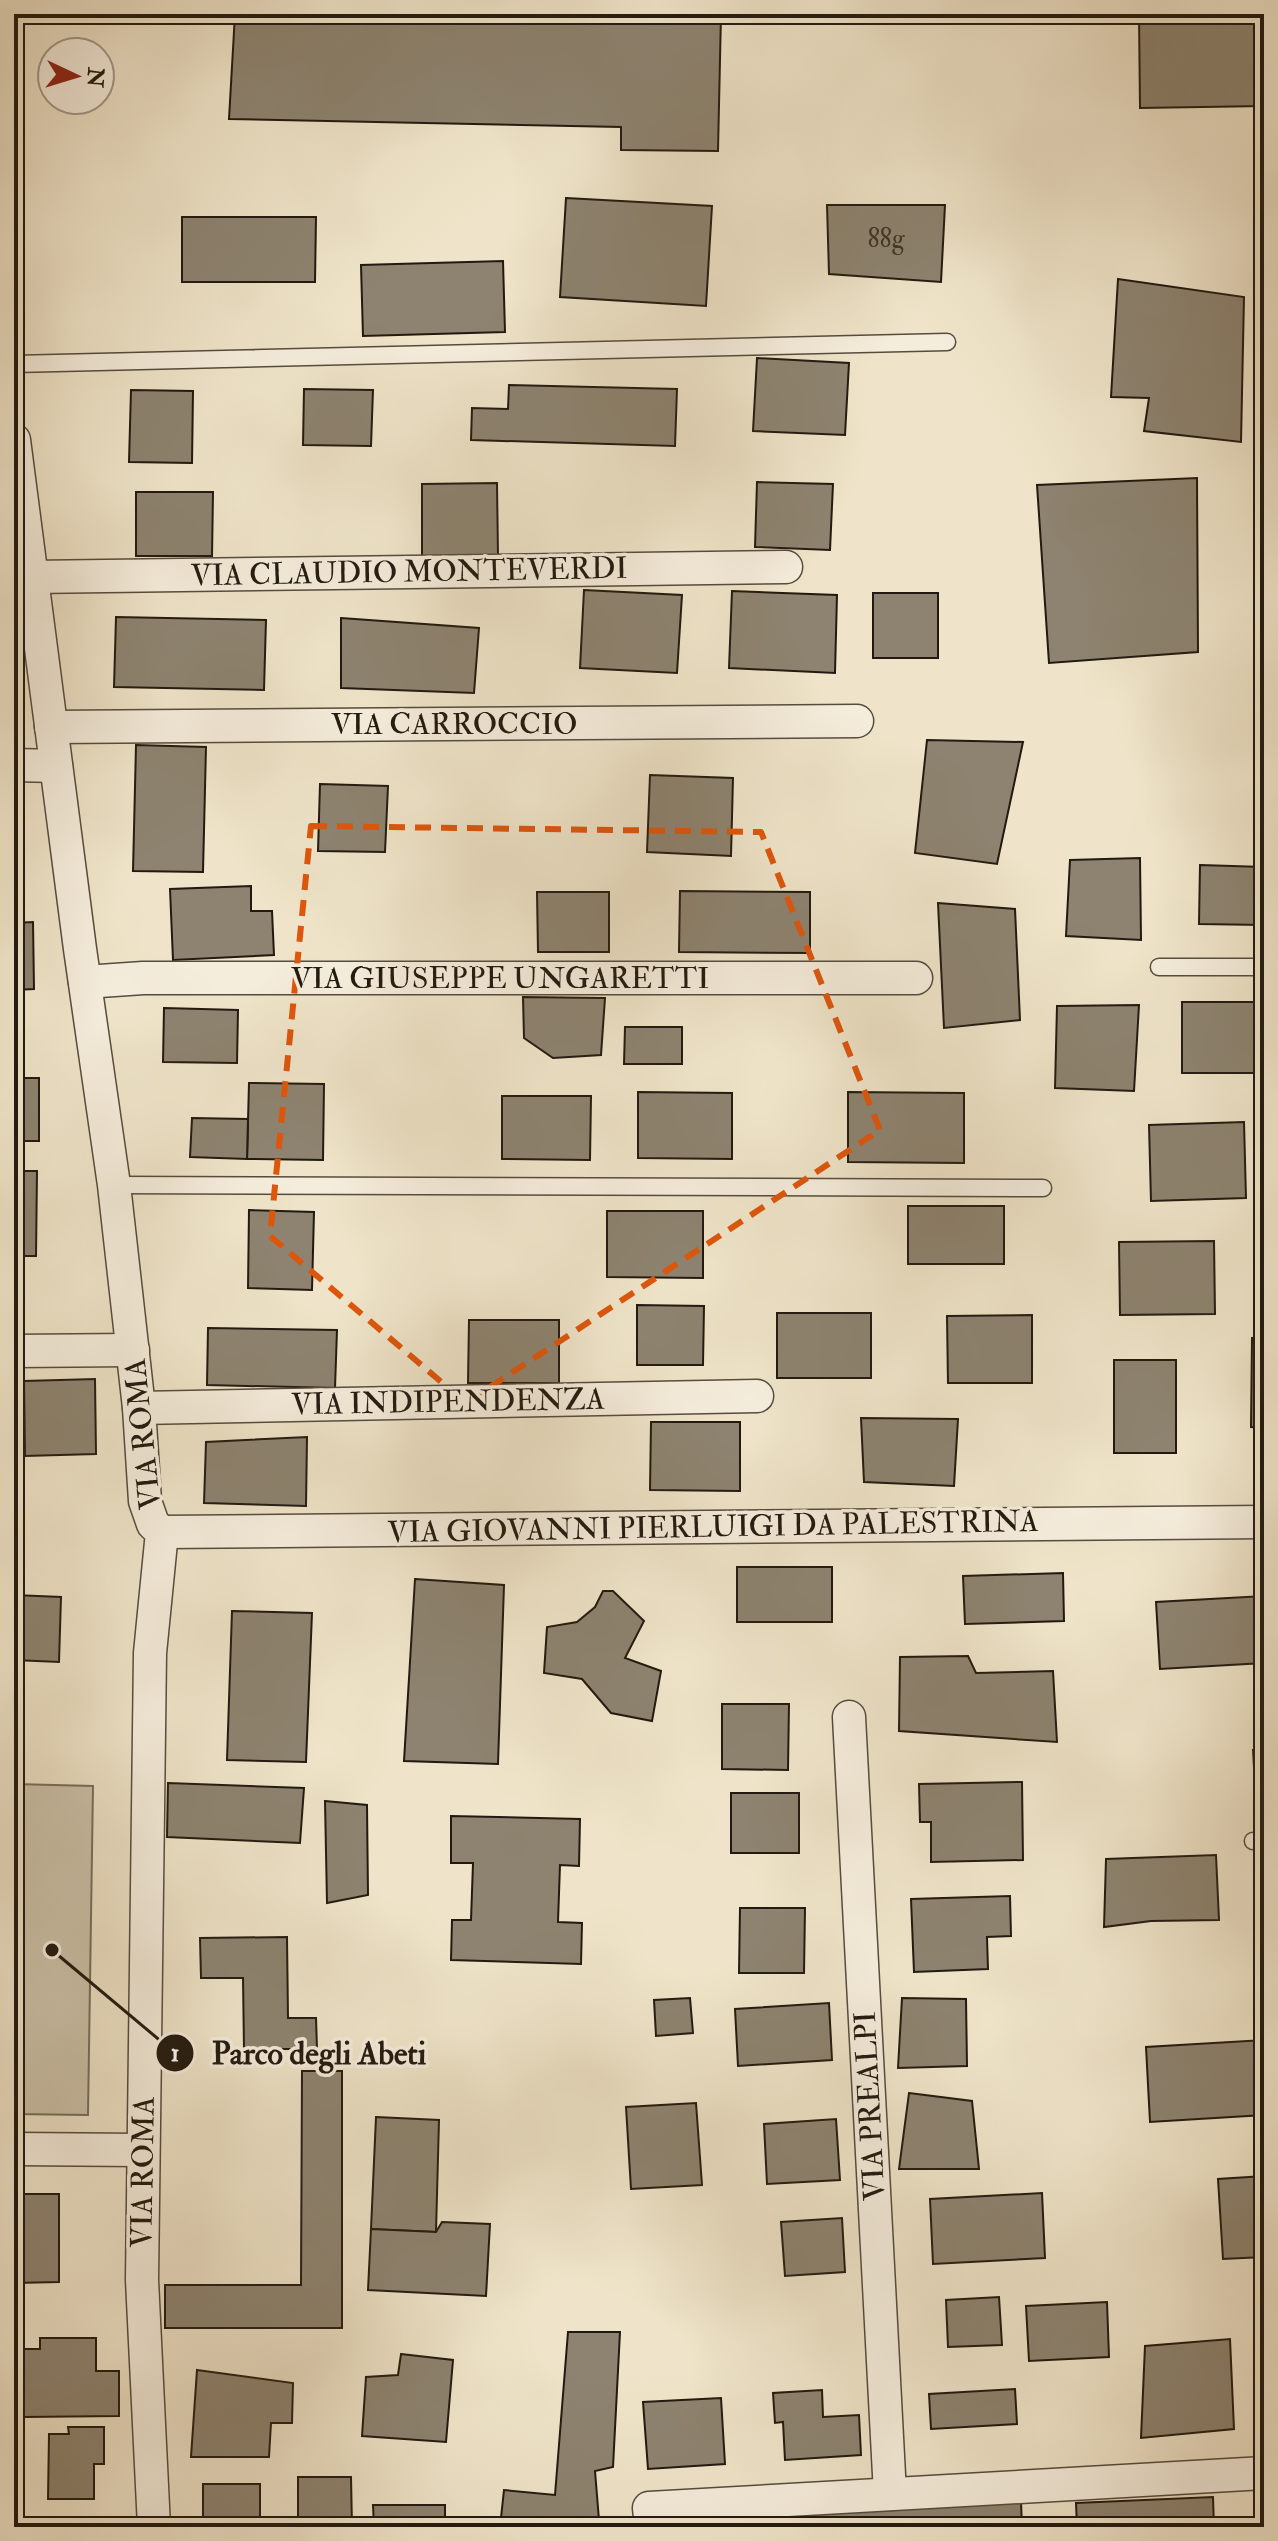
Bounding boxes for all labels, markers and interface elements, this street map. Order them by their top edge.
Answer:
north arrow [36,36,116,116]
text: N [80,66,110,88]
house number: 88g [867,223,906,255]
street label: VIA CLAUDIO MONTEVERDI [190,550,628,594]
street label: VIA CARROCCIO [331,706,577,743]
street label: VIA GIUSEPPE UNGARETTI [291,960,709,997]
street label: VIA ROMA [117,1357,169,1511]
street label: VIA INDIPENDENZA [291,1381,605,1423]
street label: VIA GIOVANNI PIERLUIGI DA PALESTRINA [387,1503,1039,1551]
street label: VIA PREALPI [847,2010,893,2202]
callout: Parco degli Abeti [155,2025,442,2081]
text: Parco degli Abeti [212,2034,427,2074]
text: 1 [171,2038,179,2069]
street label: VIA ROMA [123,2096,163,2248]

